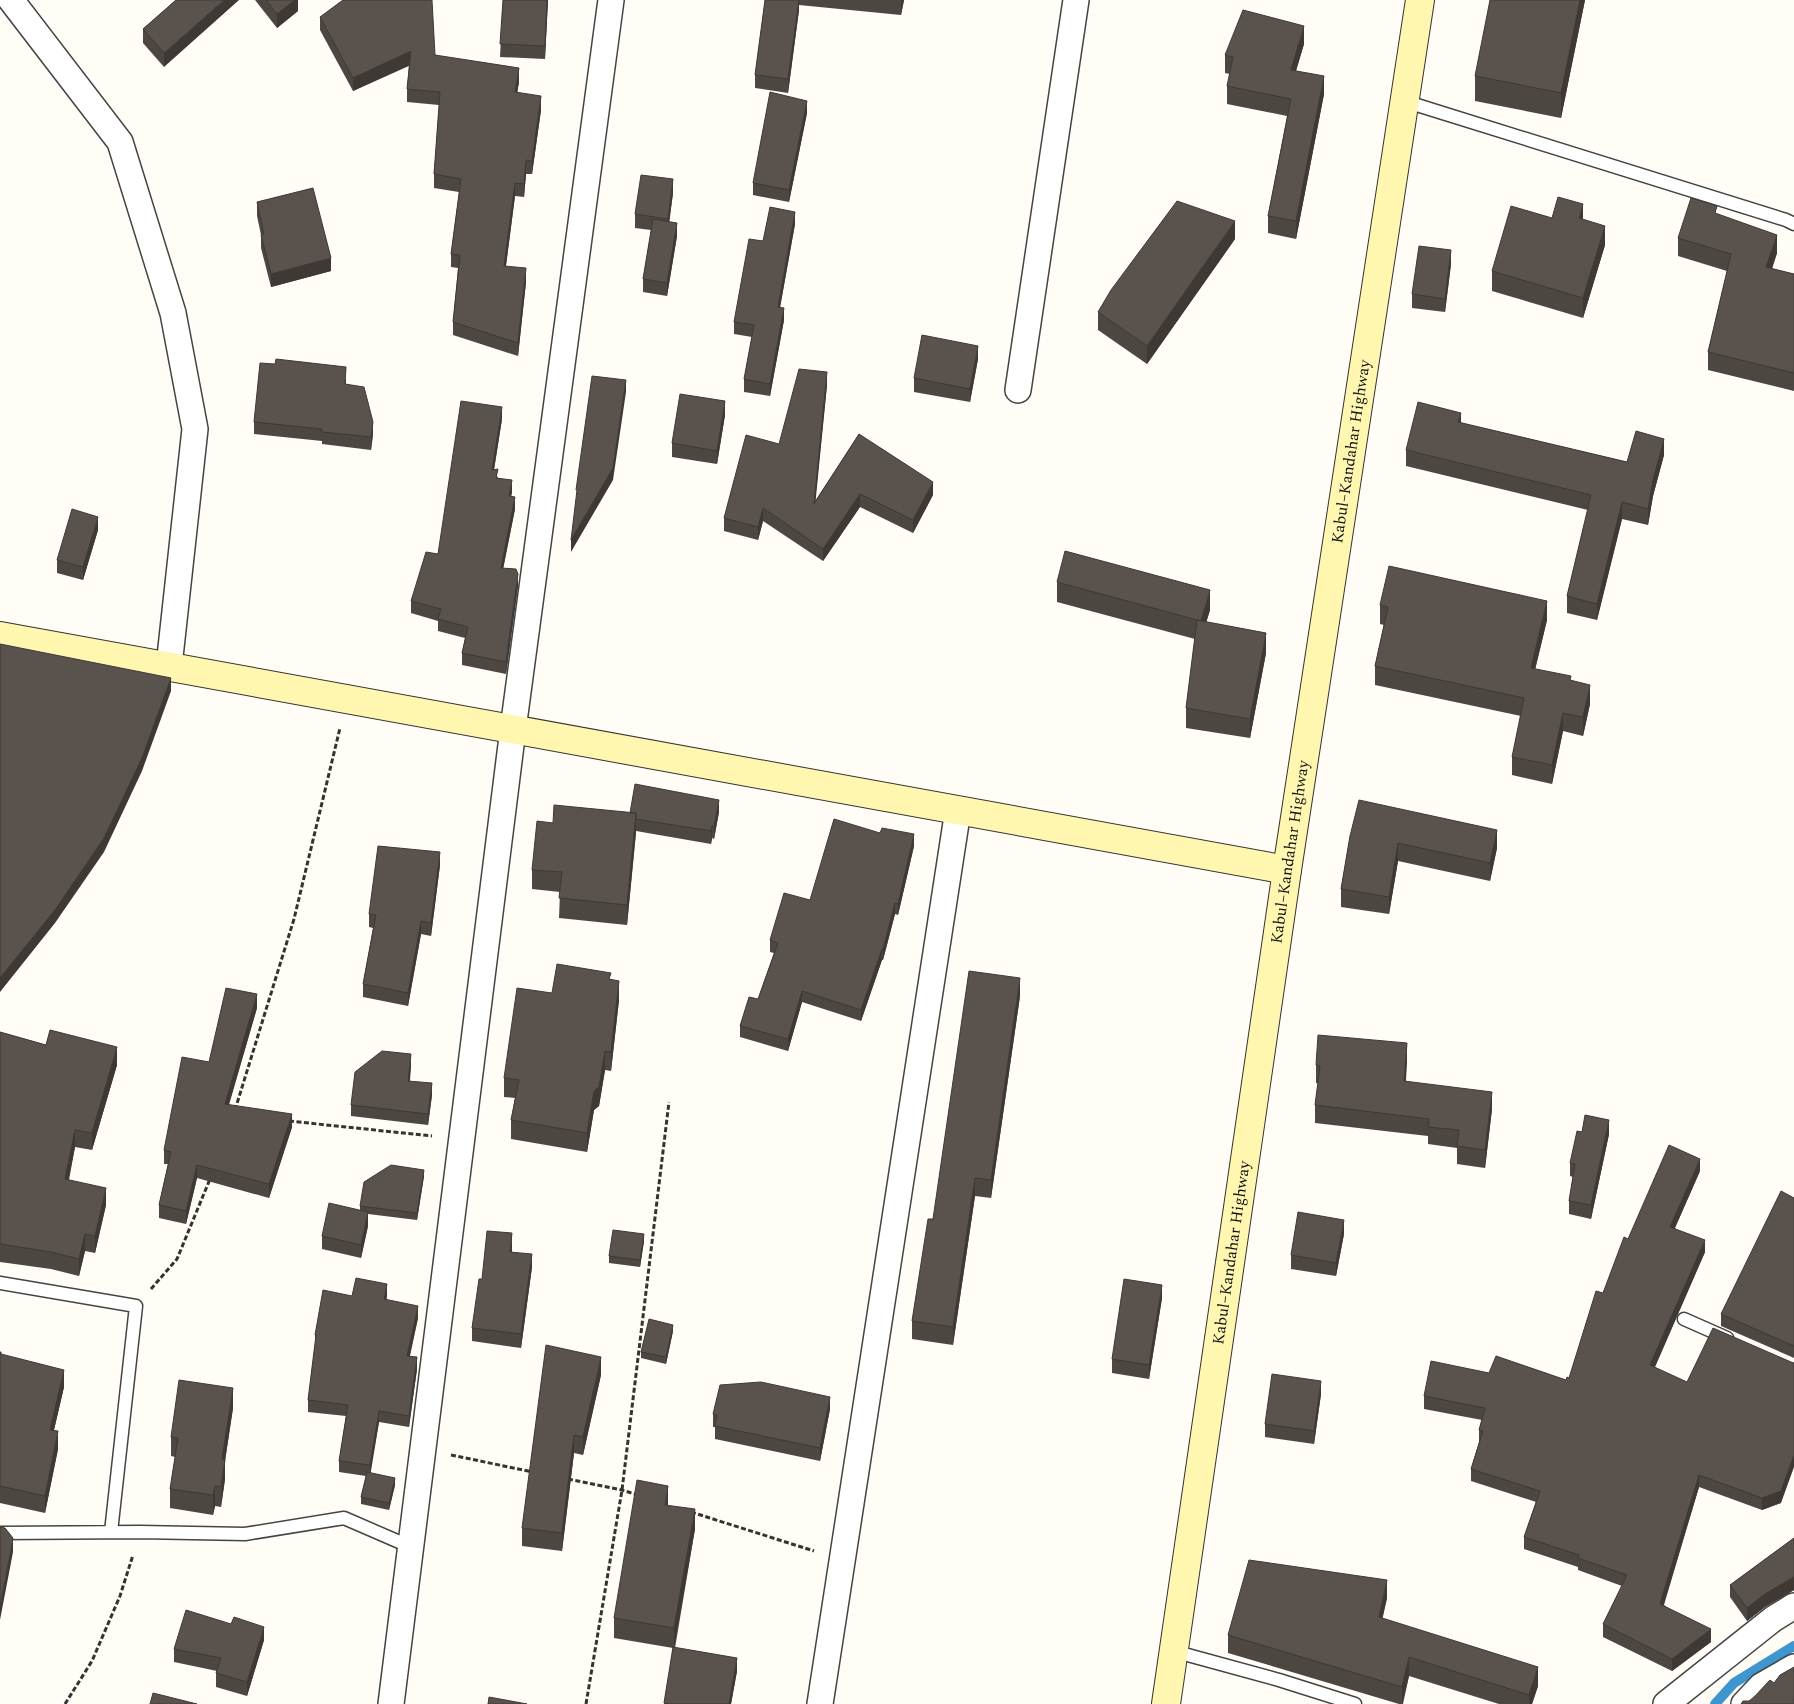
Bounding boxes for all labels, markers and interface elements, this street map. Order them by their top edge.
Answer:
street label: Kabul–Kandahar Highway [1325,357,1377,545]
street label: Kabul–Kandahar Highway [1264,757,1316,945]
street label: Kabul–Kandahar Highway [1206,1158,1257,1346]

